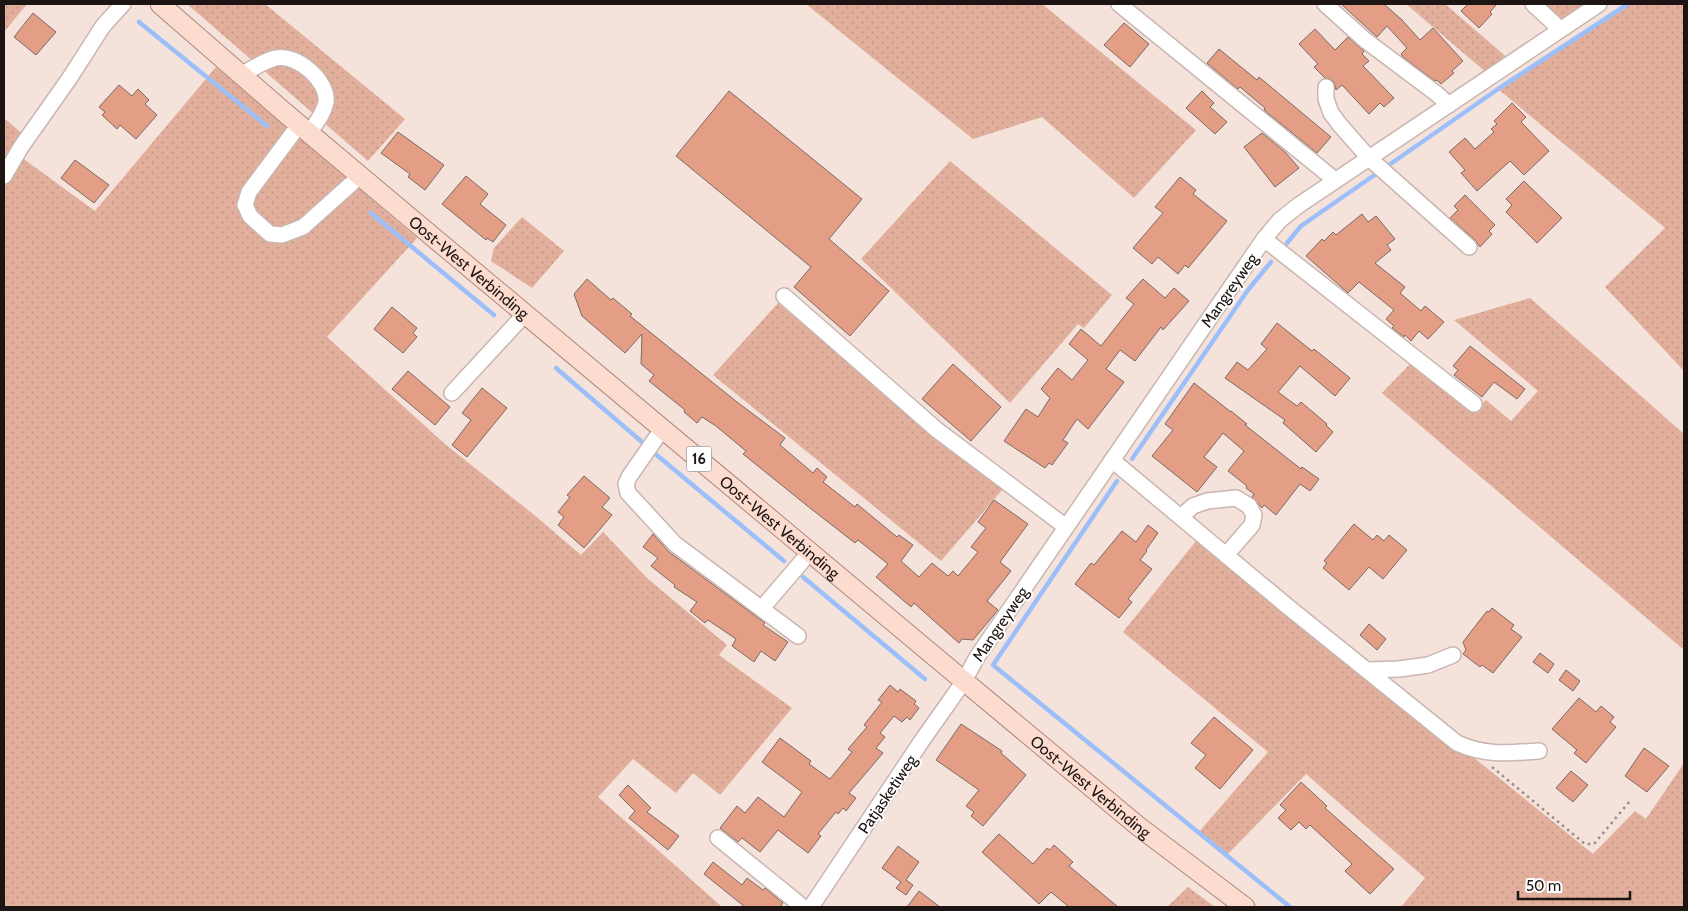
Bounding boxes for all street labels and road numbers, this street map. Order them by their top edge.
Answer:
street label: Oost-West Verbinding [405,212,533,324]
street label: Mangreyweg [1197,249,1263,331]
road number: 16 [686,446,712,472]
street label: Oost-West Verbinding [716,472,844,584]
street label: Mangreyweg [968,582,1033,665]
street label: Oost-West Verbinding [1026,731,1155,843]
street label: Patjasketiweg [854,750,921,837]

